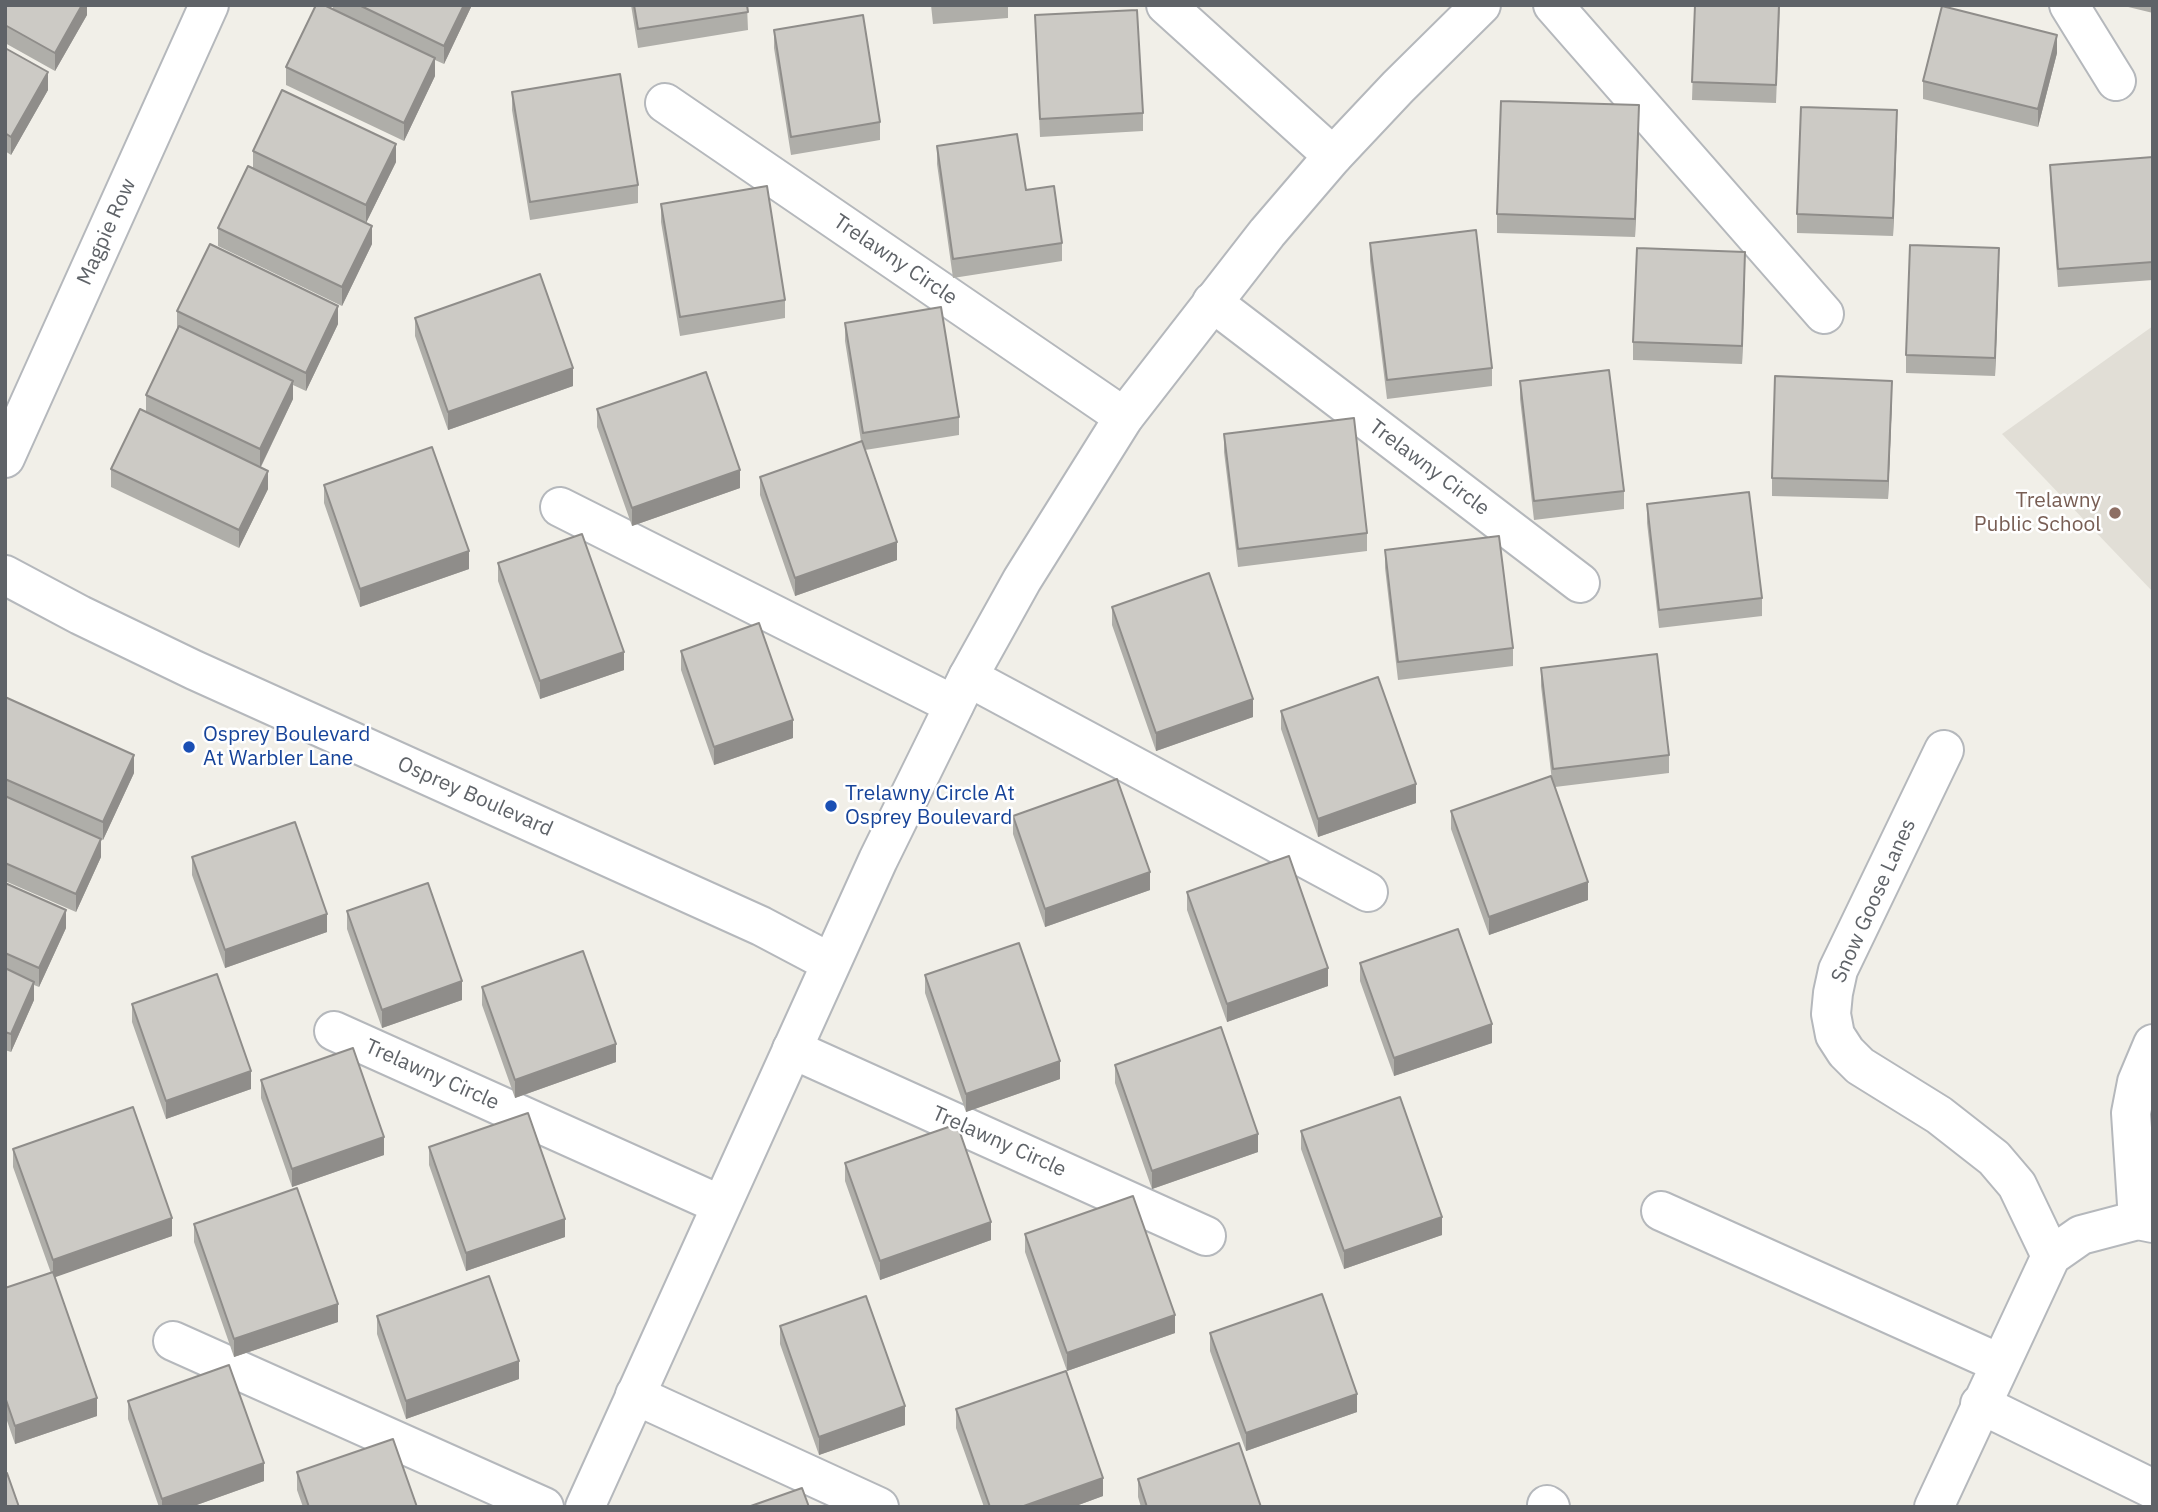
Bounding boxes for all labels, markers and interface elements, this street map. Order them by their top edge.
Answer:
street label: Magpie Row [72,175,142,289]
street label: Trelawny Circle [828,209,962,311]
street label: Trelawny Circle [1364,415,1494,521]
place label: Trelawny Public School [1974,488,2101,538]
marker: Trelawny Public School [2107,505,2123,521]
place label: Osprey Boulevard At Warbler Lane [203,722,370,772]
marker: Osprey Boulevard At Warbler Lane [181,739,197,755]
street label: Osprey Boulevard [393,751,557,843]
place label: Trelawny Circle At Osprey Boulevard [845,781,1015,831]
marker: Trelawny Circle At Osprey Boulevard [823,798,839,814]
street label: Snow Goose Lanes [1826,815,1922,987]
street label: Trelawny Circle [361,1034,503,1116]
street label: Trelawny Circle [928,1101,1070,1183]

